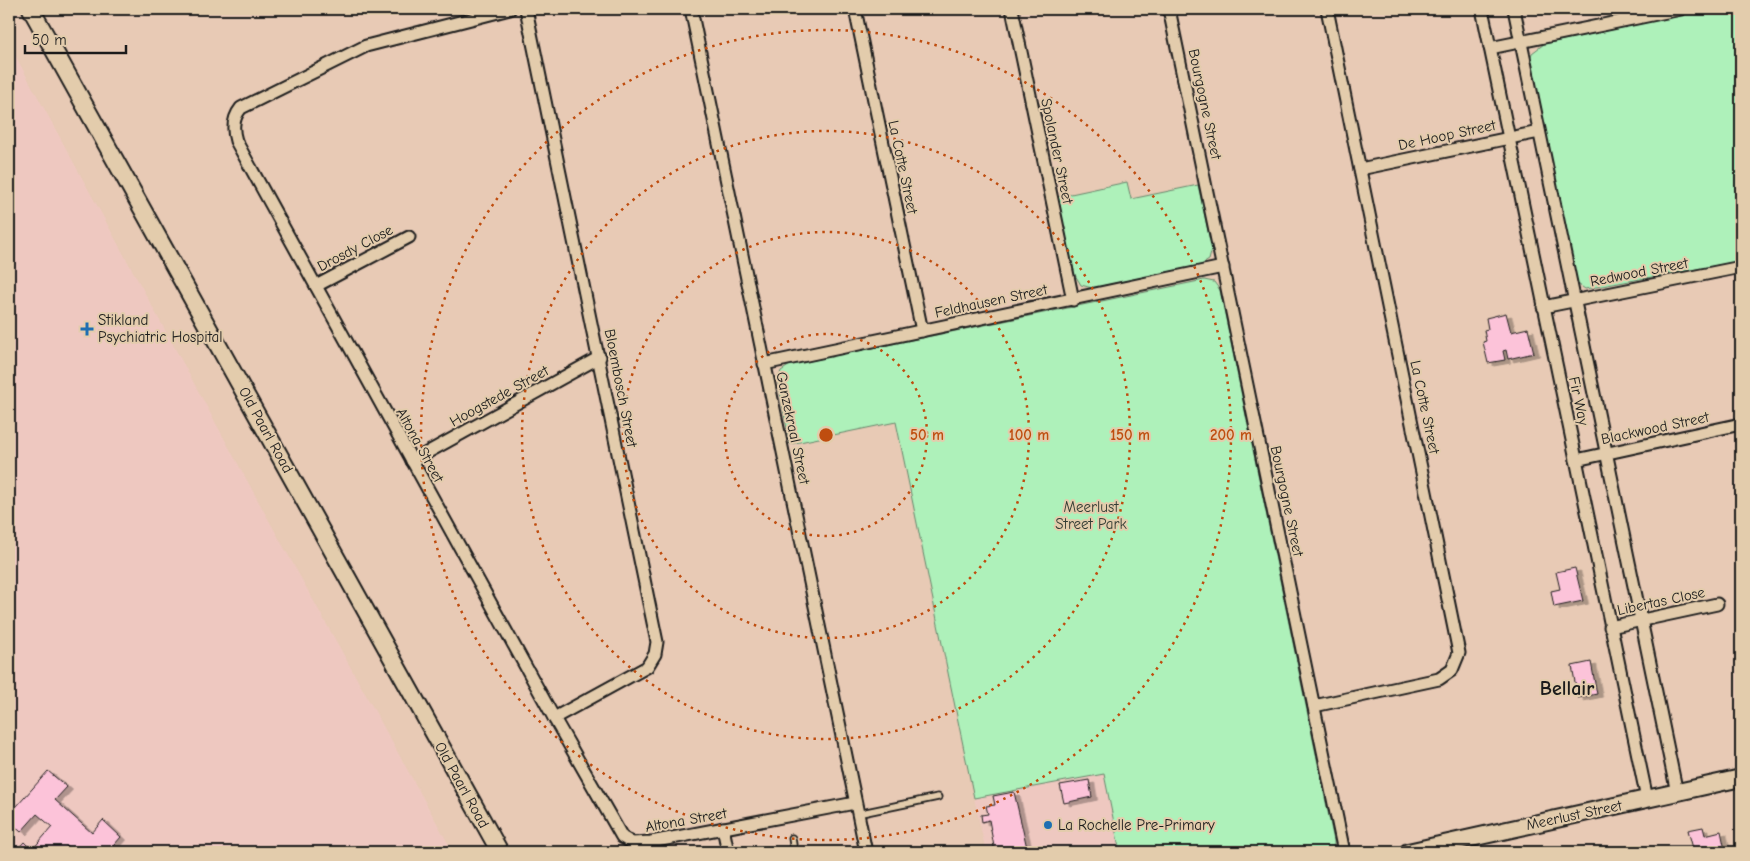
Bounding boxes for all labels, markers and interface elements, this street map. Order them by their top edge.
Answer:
scale bar [25,22,126,54]
text: 50 m [32,31,67,49]
street label: Bourgogne Street [1184,47,1226,162]
street label: Spolander Street [1037,97,1077,206]
street label: De Hoop Street [1397,116,1498,154]
street label: La Cotte Street [884,119,922,216]
street label: Drosdy Close [314,220,396,275]
street label: Redwood Street [1589,254,1690,290]
street label: Feldhausen Street [933,280,1050,322]
place label: Stikland Psychiatric Hospital [98,311,223,346]
marker: Stikland Psychiatric Hospital [80,322,94,336]
street label: Bloembosch Street [601,327,641,449]
street label: La Cotte Street [1406,359,1444,456]
street label: Hoogstede Street [446,361,552,431]
street label: Ganzekraal Street [772,370,814,487]
street label: Fir Way [1565,375,1593,427]
street label: Old Paarl Road [235,384,297,476]
street label: Altona Street [392,405,448,486]
street label: Blackwood Street [1599,408,1711,448]
centre of rings [817,426,835,444]
text: 50 m [910,426,944,444]
text: 100 m [1009,426,1049,444]
text: 150 m [1110,426,1150,444]
text: 200 m [1210,426,1252,444]
street label: Bourgogne Street [1266,444,1308,559]
park label: Meerlust Street Park [1055,498,1127,533]
street label: Libertas Close [1615,583,1707,619]
district label: Bellair [1540,677,1594,700]
street label: Old Paarl Road [431,739,493,831]
street label: Meerlust Street [1524,796,1624,834]
street label: Altona Street [644,804,729,836]
place label: La Rochelle Pre-Primary [1058,816,1215,834]
marker: La Rochelle Pre-Primary [1042,819,1054,831]

